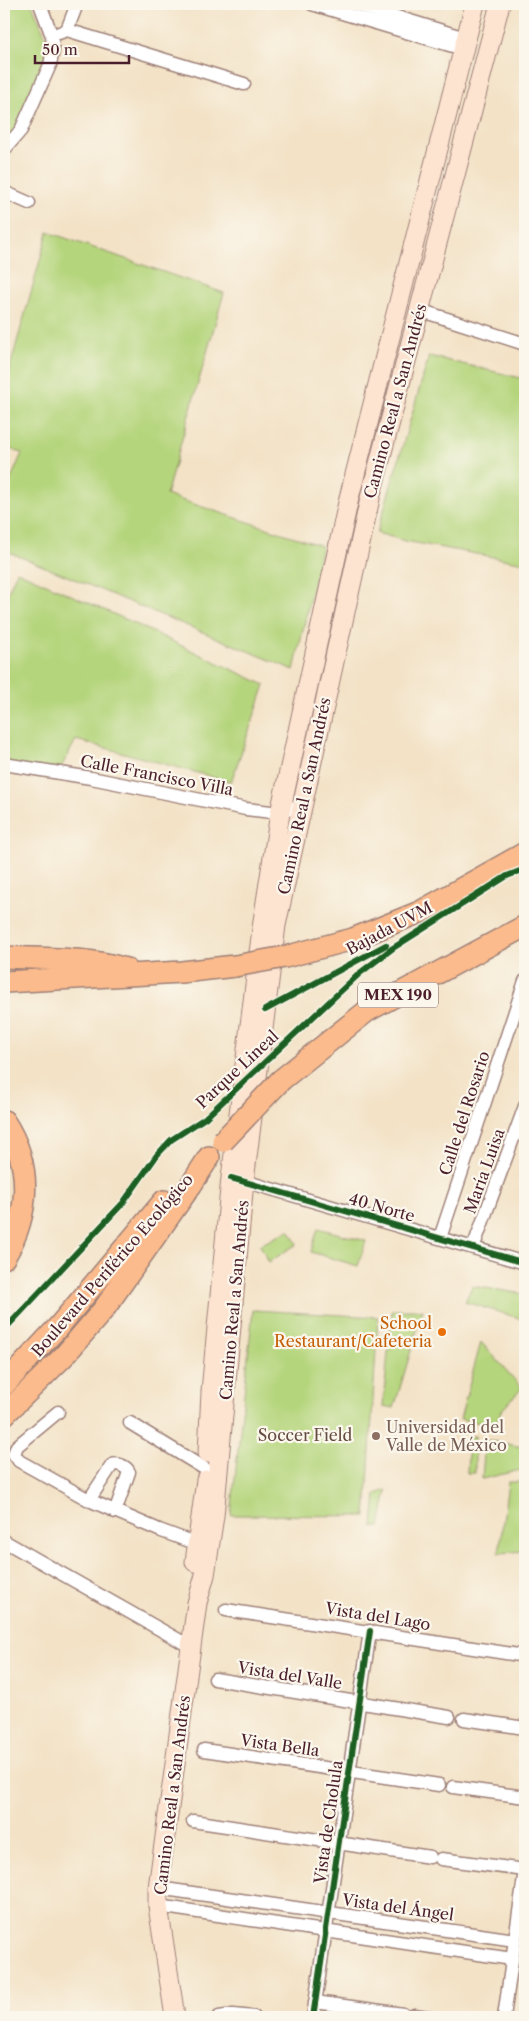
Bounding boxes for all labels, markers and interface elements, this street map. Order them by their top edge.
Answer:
scale bar [35,32,129,64]
text: 50 m [42,40,78,59]
street label: Camino Real a San Andrés [359,301,431,501]
street label: Camino Real a San Andrés [273,696,335,896]
street label: Calle Francisco Villa [79,750,236,800]
street label: Bajada UVM [342,897,436,959]
road number: MEX 190 [358,982,438,1008]
street label: Parque Lineal [192,1026,283,1112]
street label: Calle del Rosario [434,1048,494,1178]
street label: María Luisa [459,1125,509,1216]
street label: Boulevard Periférico Ecológico [27,1169,197,1361]
street label: 40 Norte [347,1188,417,1226]
street label: Camino Real a San Andrés [215,1199,253,1401]
place label: School Restaurant/Cafeteria [274,1313,433,1351]
marker: School Restaurant/Cafeteria [436,1326,448,1338]
place label: Universidad del Valle de México [385,1417,507,1455]
park label: Soccer Field [258,1425,353,1445]
marker: Universidad del Valle de México [370,1430,382,1442]
street label: Vista del Lago [323,1598,432,1634]
street label: Vista del Valle [235,1657,344,1693]
street label: Camino Real a San Andrés [150,1694,194,1896]
street label: Vista Bella [238,1729,321,1761]
street label: Vista de Cholula [309,1758,347,1886]
street label: Vista del Ángel [340,1889,455,1925]

